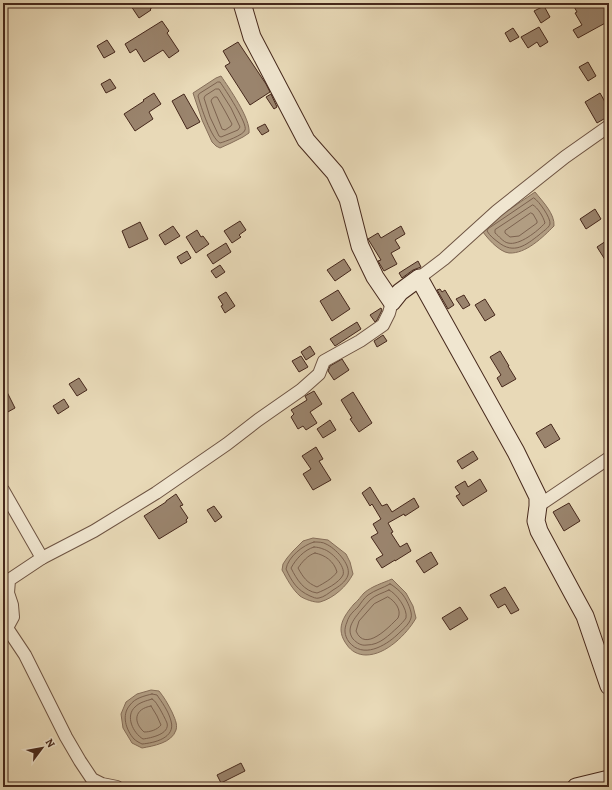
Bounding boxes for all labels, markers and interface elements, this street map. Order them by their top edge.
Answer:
north arrow [22,728,62,768]
text: N [42,736,59,750]

